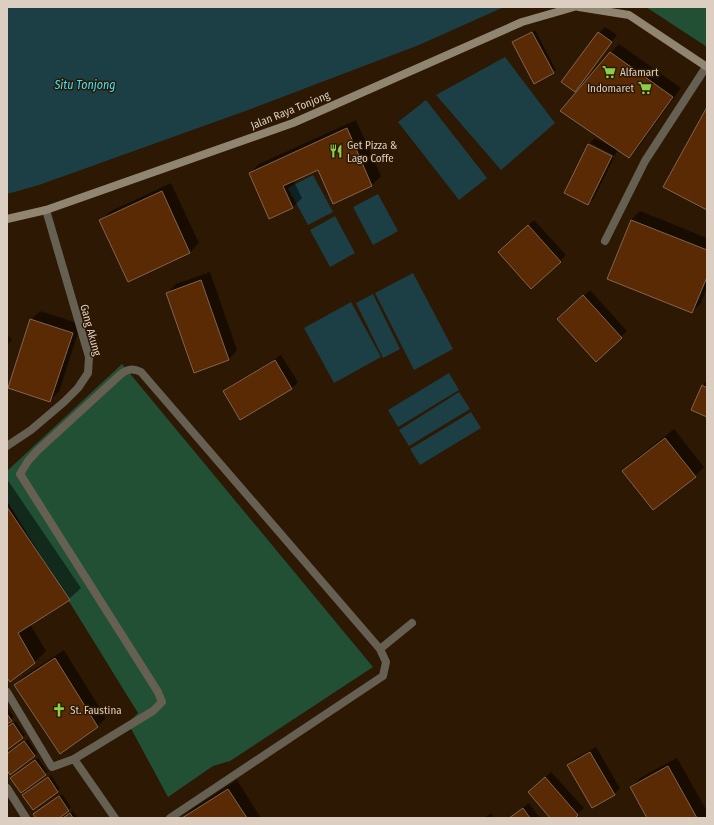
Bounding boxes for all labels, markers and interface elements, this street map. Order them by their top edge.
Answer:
supermarket icon: Alfamart [601,64,617,80]
place label: Alfamart [620,66,659,79]
water label: Situ Tonjong [53,78,116,92]
supermarket icon: Indomaret [637,80,653,96]
place label: Indomaret [587,82,634,95]
street label: Jalan Raya Tonjong [249,88,332,132]
place label: Get Pizza & Lago Coffe [347,139,397,165]
restaurant icon: Get Pizza & Lago Coffe [328,143,344,159]
street label: Gang Akung [77,303,104,358]
church icon: St. Faustina [51,702,67,718]
place label: St. Faustina [70,704,122,717]

